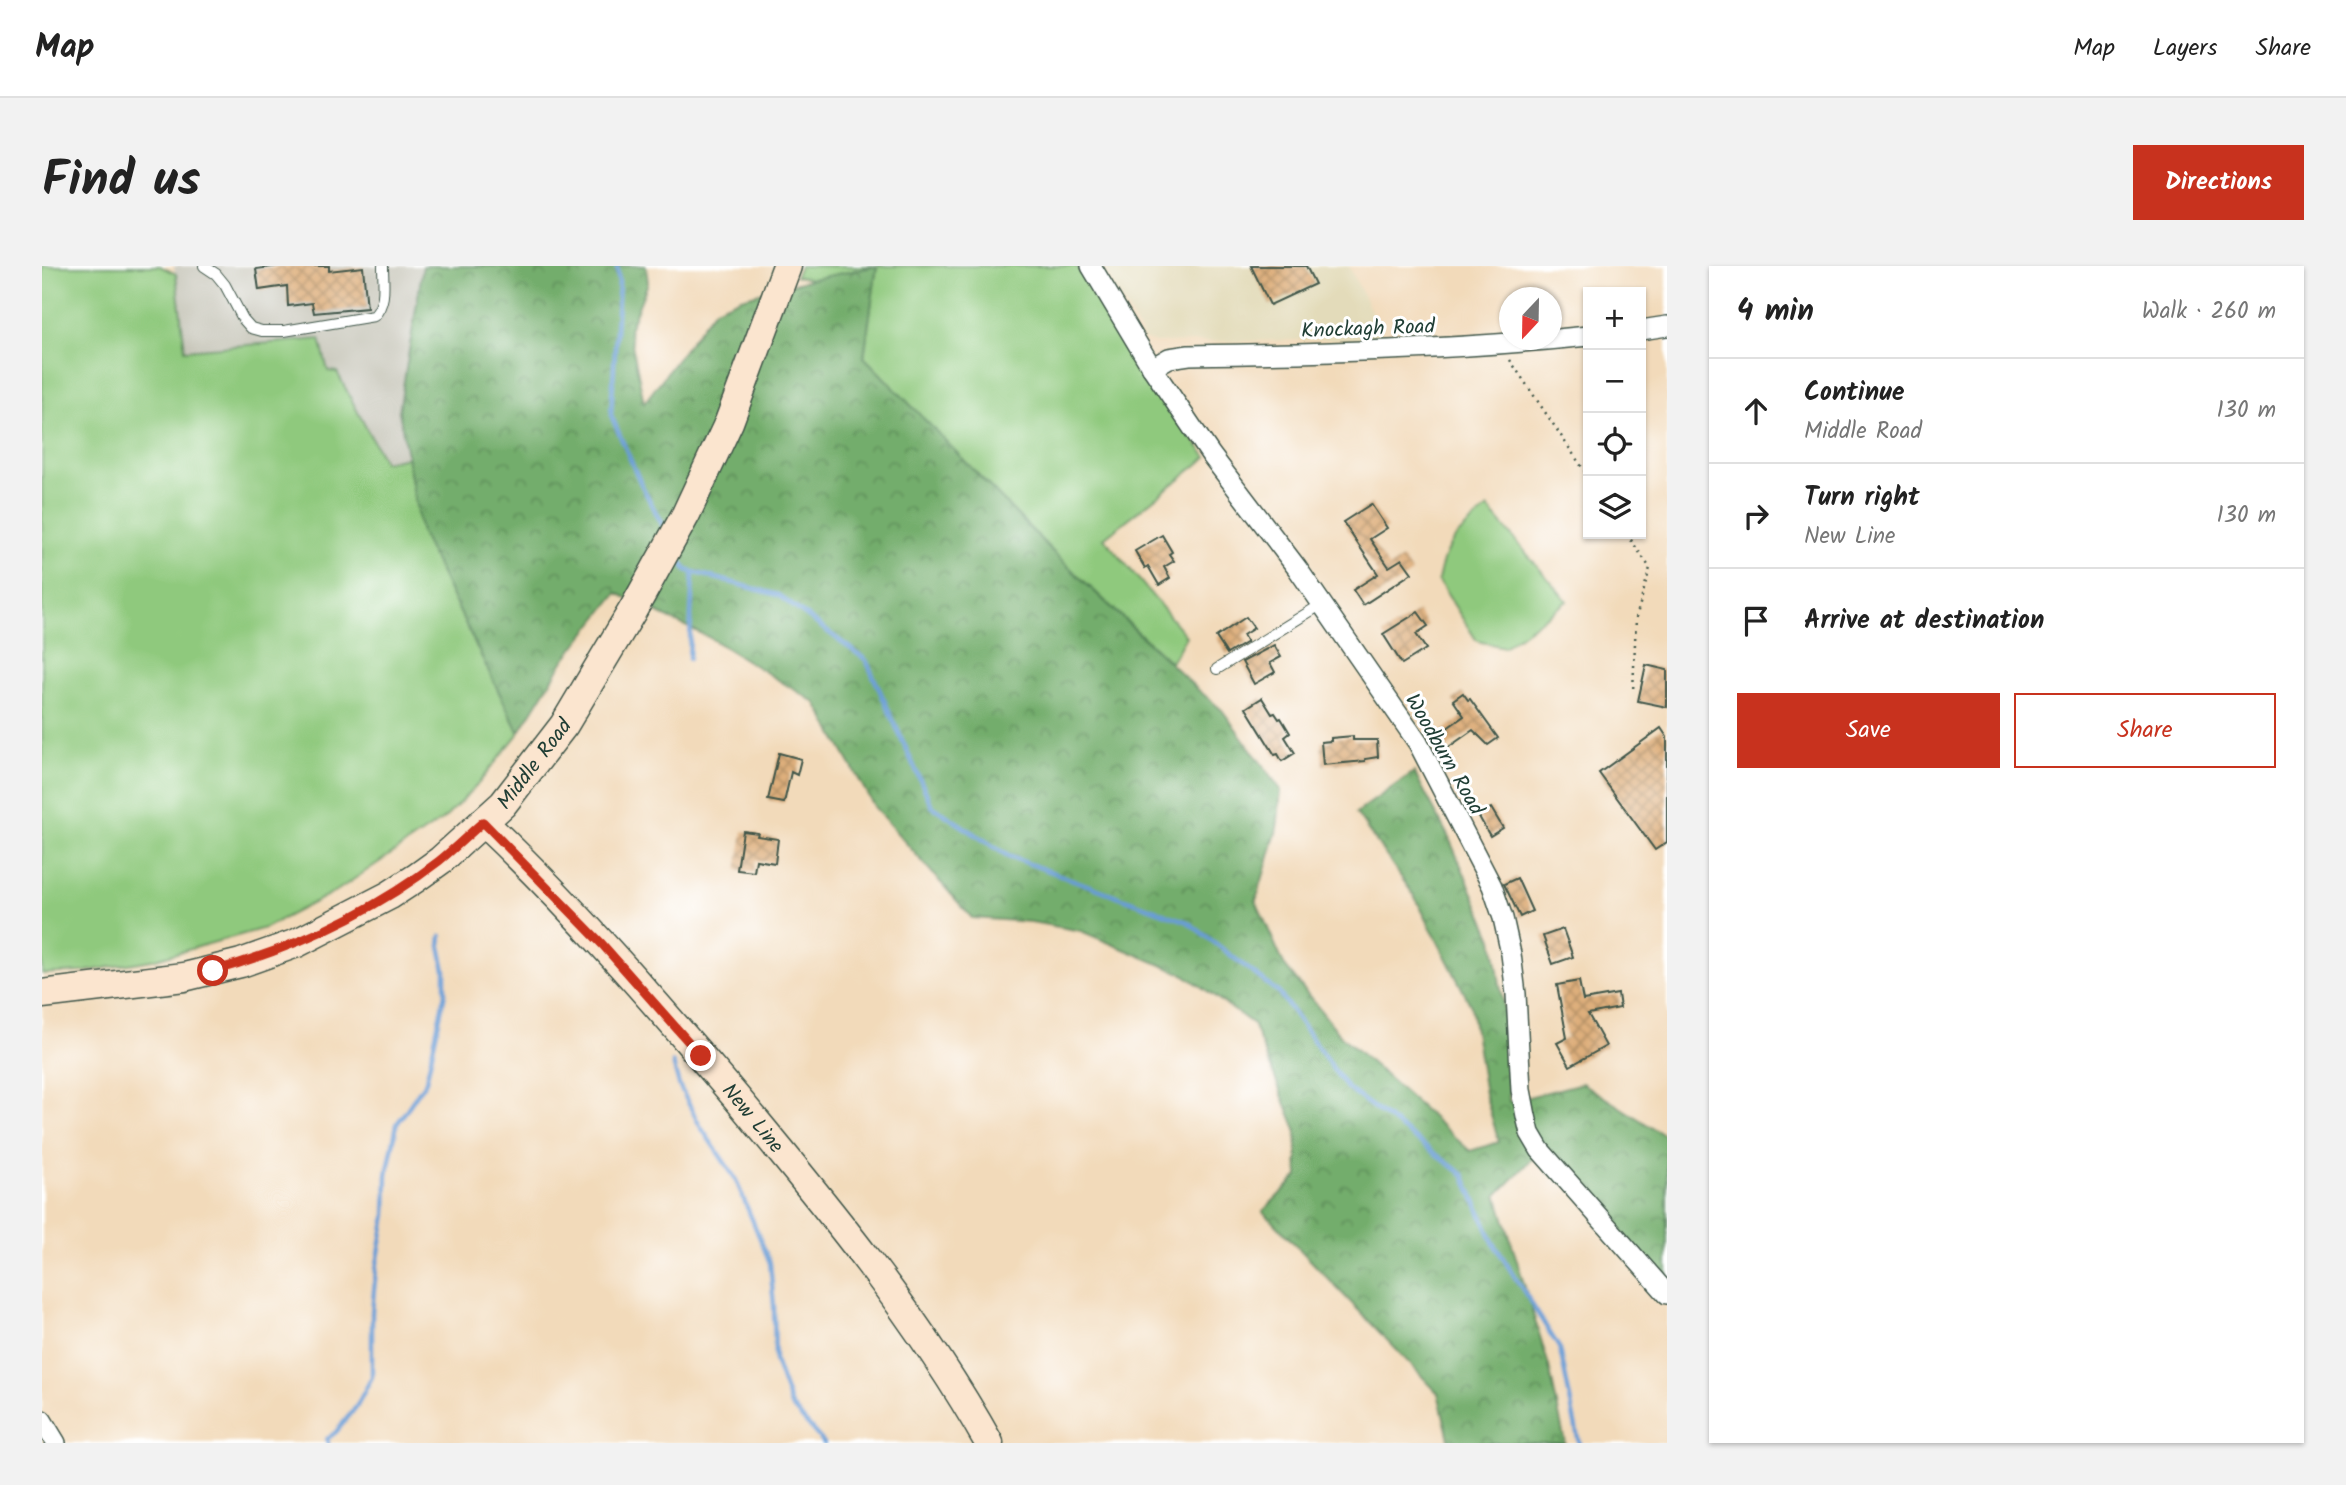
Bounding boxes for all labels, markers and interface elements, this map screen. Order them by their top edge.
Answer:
text: Map [35,22,95,75]
text: Map [2073,29,2115,68]
text: Layers [2153,29,2217,68]
text: Share [2255,29,2311,68]
text: Find us [42,143,200,221]
button: Directions [2133,145,2304,220]
north arrow [1499,287,1562,350]
map controls [1583,287,1646,539]
button: + [1583,287,1646,350]
text: 4 min [1737,288,1814,336]
text: Walk · 260 m [2142,294,2276,330]
street label: Knockagh Road [1301,311,1436,348]
button: − [1583,350,1646,413]
text: Continue [1804,372,1905,414]
icon: ahead [1737,392,1775,430]
text: 130 m [2217,393,2276,429]
button: locate [1583,413,1646,476]
text: Middle Road [1804,414,1922,450]
button: layers [1583,476,1646,539]
text: Turn right [1804,477,1920,519]
icon: right [1737,497,1775,535]
text: 130 m [2217,498,2276,534]
text: New Line [1804,519,1895,555]
text: Arrive at destination [1804,600,2044,642]
icon: arrive [1737,602,1775,640]
street label: Woodburn Road [1395,688,1492,822]
button: Save [1737,693,2000,768]
button: Share [2014,693,2276,768]
street label: Middle Road [489,712,581,817]
route start [197,955,228,986]
route end [685,1040,716,1071]
street label: New Line [713,1076,792,1162]

